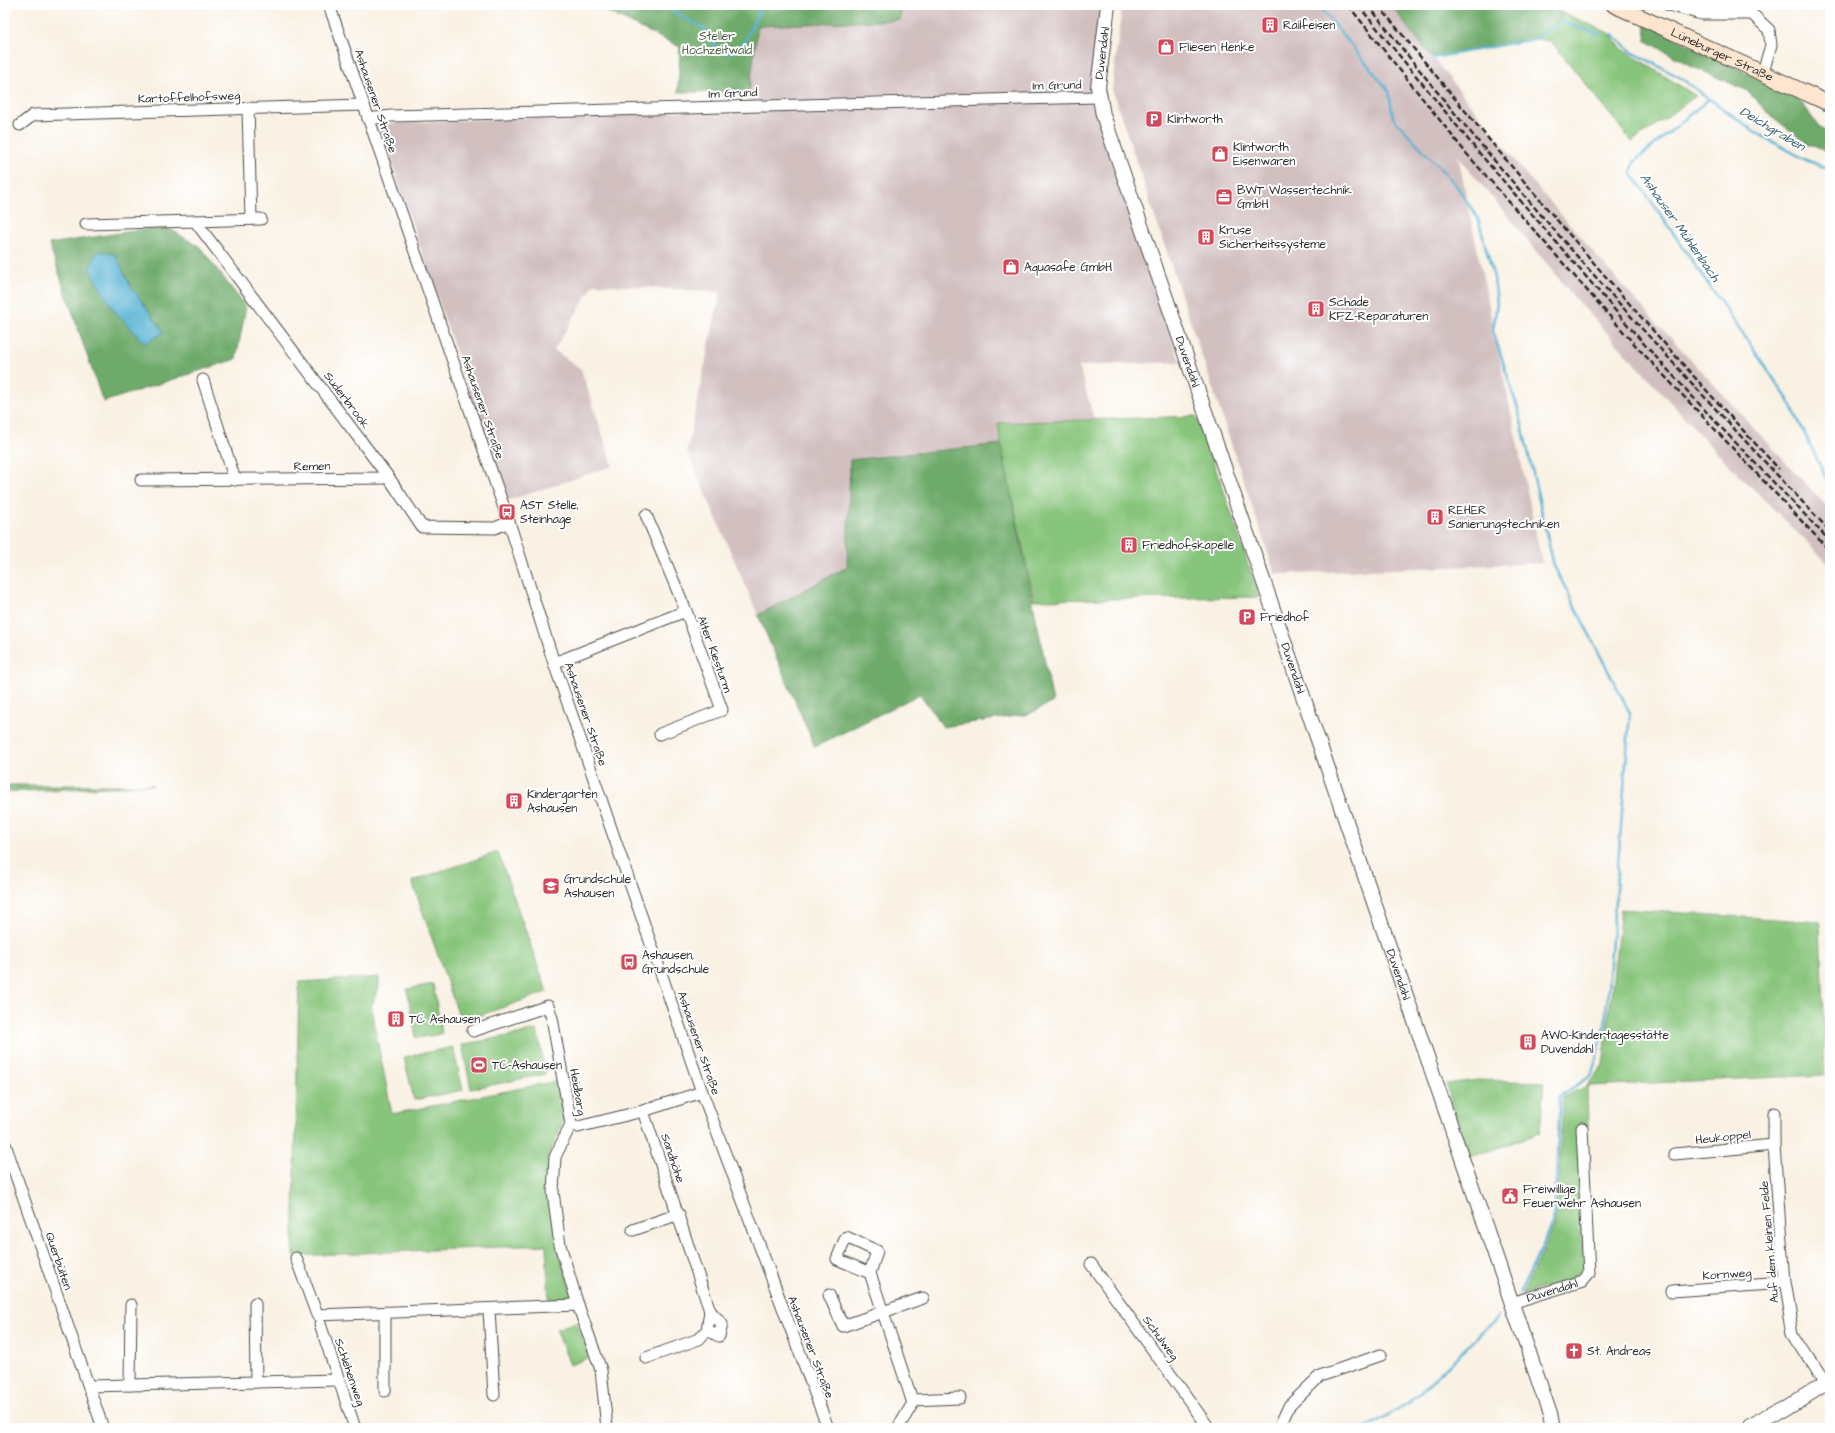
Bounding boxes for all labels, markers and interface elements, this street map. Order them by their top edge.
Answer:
building icon: Railfeisen [1260,15,1280,35]
place label: Railfeisen [1283,17,1335,34]
street label: Lüneburger Straße [1668,24,1776,86]
street label: Duvendahl [1091,26,1114,80]
park label: Steller Hochzeitwald [682,28,752,59]
shop icon: Fliesen Henke [1156,37,1176,57]
place label: Fliesen Henke [1179,39,1255,56]
street label: Ashausener Straße [350,47,401,156]
street label: Im Grund [1032,77,1082,94]
street label: Im Grund [708,84,758,103]
street label: Kartoffelhofsweg [138,87,241,109]
water label: Deichgraben [1736,102,1810,157]
parking icon: Klintworth [1144,109,1164,129]
place label: Klintworth [1167,111,1223,128]
place label: Klintworth Eisenwaren [1233,139,1295,170]
shop icon: Klintworth Eisenwaren [1210,144,1230,164]
water label: Ashauser Mühlenbach [1636,170,1725,286]
place label: BWT Wassertechnik GmbH [1237,182,1352,213]
office icon: BWT Wassertechnik GmbH [1214,187,1234,207]
place label: Kruse Sicherheitssysteme [1219,222,1327,254]
building icon: Kruse Sicherheitssysteme [1196,227,1216,247]
shop icon: Aquasafe GmbH [1001,257,1021,277]
place label: Aquasafe GmbH [1024,259,1112,276]
place label: Schade KFZ-Reparaturen [1329,294,1428,325]
building icon: Schade KFZ-Reparaturen [1306,299,1326,319]
street label: Duvendahl [1171,334,1204,390]
street label: Ashausener Straße [457,353,508,462]
street label: Suderbrook [320,368,374,433]
street label: Remen [293,458,331,475]
place label: AST Stelle, Steinhage [520,497,579,529]
bus stop icon: AST Stelle, Steinhage [497,502,517,522]
place label: REHER Sanierungstechniken [1448,502,1560,534]
building icon: REHER Sanierungstechniken [1425,507,1445,527]
building icon: Friedhofskapelle [1119,535,1139,555]
place label: Friedhofskapelle [1142,537,1235,554]
parking icon: Friedhof [1237,607,1257,627]
place label: Friedhof [1260,609,1310,626]
street label: Alter Kiesturm [693,613,737,696]
street label: Duvendahl [1276,641,1310,696]
street label: Ashausener Straße [560,660,611,769]
place label: Kindergarten Ashausen [527,786,598,817]
building icon: Kindergarten Ashausen [504,791,524,811]
place label: Grundschule Ashausen [564,871,632,902]
school or university icon: Grundschule Ashausen [541,876,561,896]
place label: Ashausen, Grundschule [642,947,710,978]
street label: Duvendahl [1382,947,1415,1002]
bus stop icon: Ashausen, Grundschule [619,952,639,972]
street label: Ashausener Straße [673,989,724,1098]
building icon: TC Ashausen [386,1009,406,1029]
place label: TC Ashausen [409,1011,480,1028]
place label: AWO-Kindertagesstätte Duvendahl [1541,1027,1669,1058]
building icon: AWO-Kindertagesstätte Duvendahl [1518,1032,1538,1052]
sports icon: TC-Ashausen [469,1055,489,1075]
place label: TC-Ashausen [492,1057,562,1074]
street label: Heidbarg [564,1067,590,1117]
street label: Heukoppel [1694,1126,1752,1149]
street label: Sandhöhe [656,1131,689,1186]
street label: Auf dem kleinen Felde [1756,1180,1783,1304]
place label: Freiwillige Feuerwehr Ashausen [1523,1181,1641,1212]
public building icon: Freiwillige Feuerwehr Ashausen [1500,1186,1520,1206]
street label: Querbülten [41,1230,76,1292]
street label: Kornweg [1702,1264,1752,1286]
street label: Duvendahl [1525,1275,1580,1307]
street label: Ashausener Straße [783,1293,838,1401]
street label: Schulweg [1138,1312,1183,1365]
street label: Schlehenweg [329,1336,369,1409]
church icon: St. Andreas [1564,1341,1584,1361]
place label: St. Andreas [1587,1343,1651,1360]

